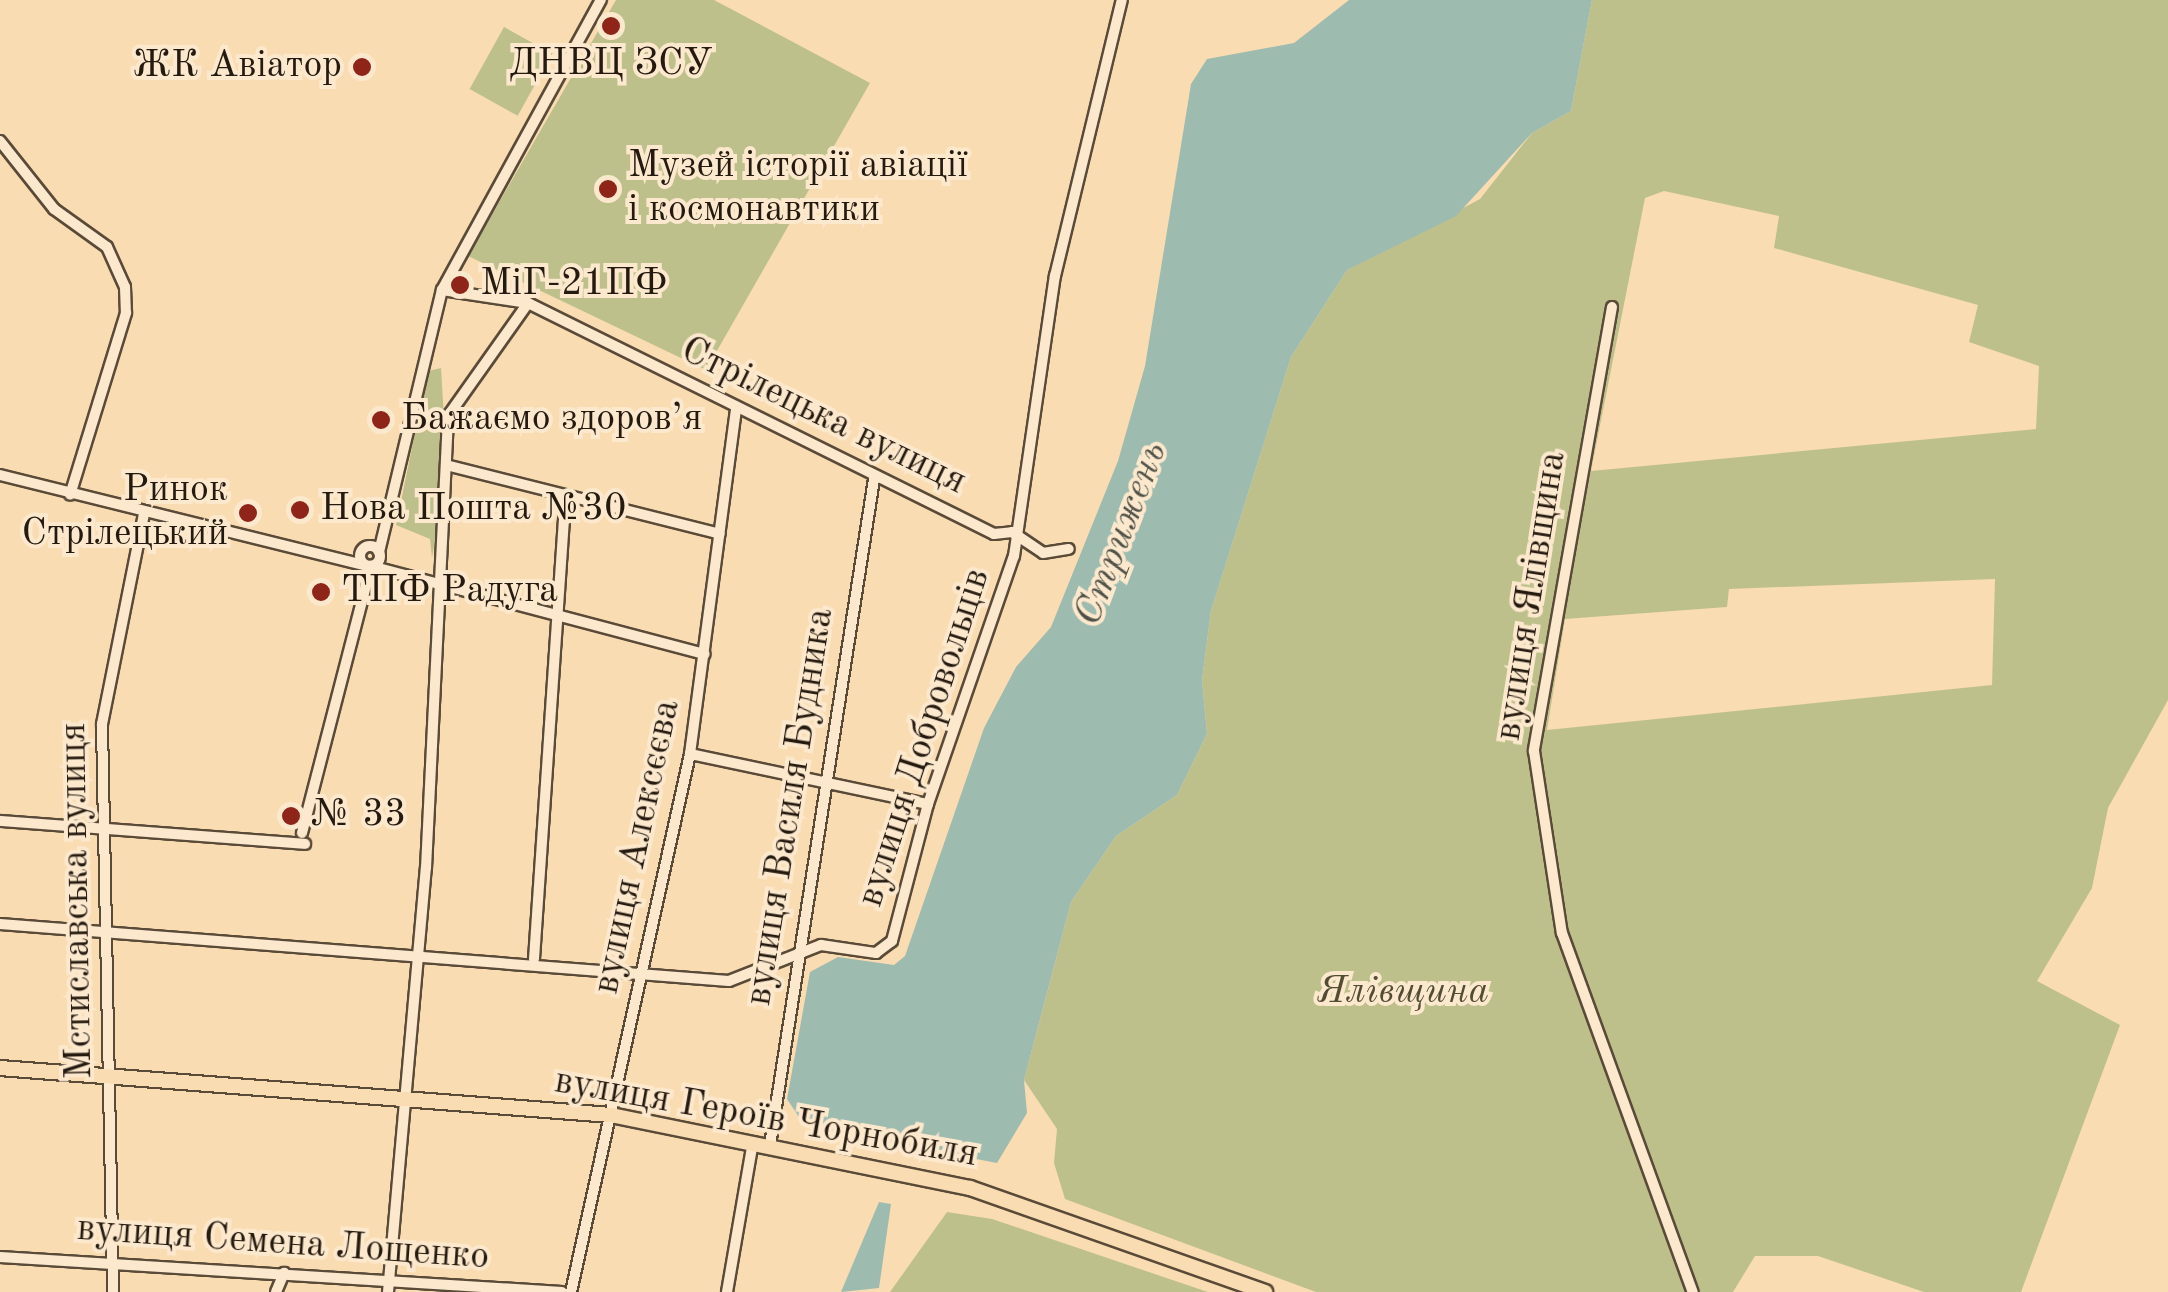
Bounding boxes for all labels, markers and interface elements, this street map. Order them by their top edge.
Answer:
marker: ДНВЦ ЗСУ [600,15,622,37]
place label: ДНВЦ ЗСУ [509,42,713,88]
place label: ЖК Авіатор [133,44,342,90]
marker: ЖК Авіатор [351,56,373,78]
place label: Музей історії авіації і космонавтики [628,144,968,233]
marker: Музей історії авіації і космонавтики [597,178,619,200]
place label: МіГ-21ПФ [480,262,667,308]
marker: МіГ-21ПФ [449,274,471,296]
street label: Стрілецька вулиця [673,328,973,506]
place label: Бажаємо здоров’я [401,397,702,443]
marker: Бажаємо здоров’я [370,409,392,431]
water label: Стрижень [1065,435,1179,633]
street label: вулиця Ялівщина [1487,448,1577,744]
place label: Ринок Стрілецький [22,468,228,558]
place label: Нова Пошта №30 [320,487,626,533]
marker: Нова Пошта №30 [289,499,311,521]
marker: Ринок Стрілецький [237,502,259,524]
street label: вулиця Добровольців [849,563,1001,913]
place label: ТПФ Радуга [341,569,558,615]
marker: ТПФ Радуга [310,581,332,603]
street label: вулиця Василя Будника [737,605,845,1009]
street label: вулиця Алексєєва [585,696,691,998]
street label: Мстиславська вулиця [52,722,104,1080]
place label: № 33 [311,793,406,839]
marker: № 33 [280,805,302,827]
park label: Ялівщина [1317,970,1489,1016]
street label: вулиця Героїв Чорнобиля [551,1059,981,1179]
street label: вулиця Семена Лощенко [75,1207,491,1281]

